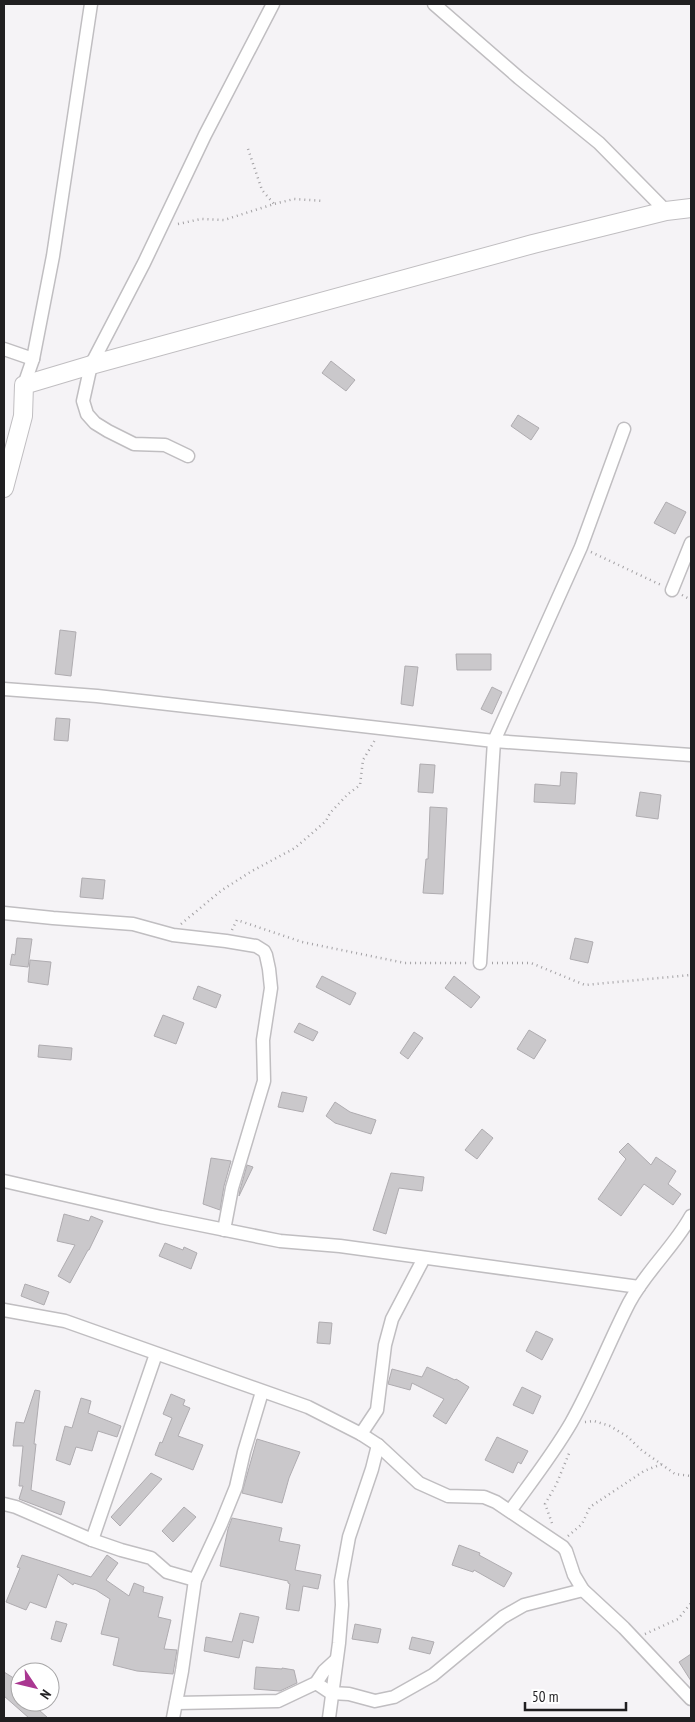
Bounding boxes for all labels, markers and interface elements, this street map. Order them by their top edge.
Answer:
north arrow [10,1662,60,1712]
scale bar [525,1680,626,1712]
text: N [36,1686,55,1703]
text: 50 m [532,1687,558,1706]

